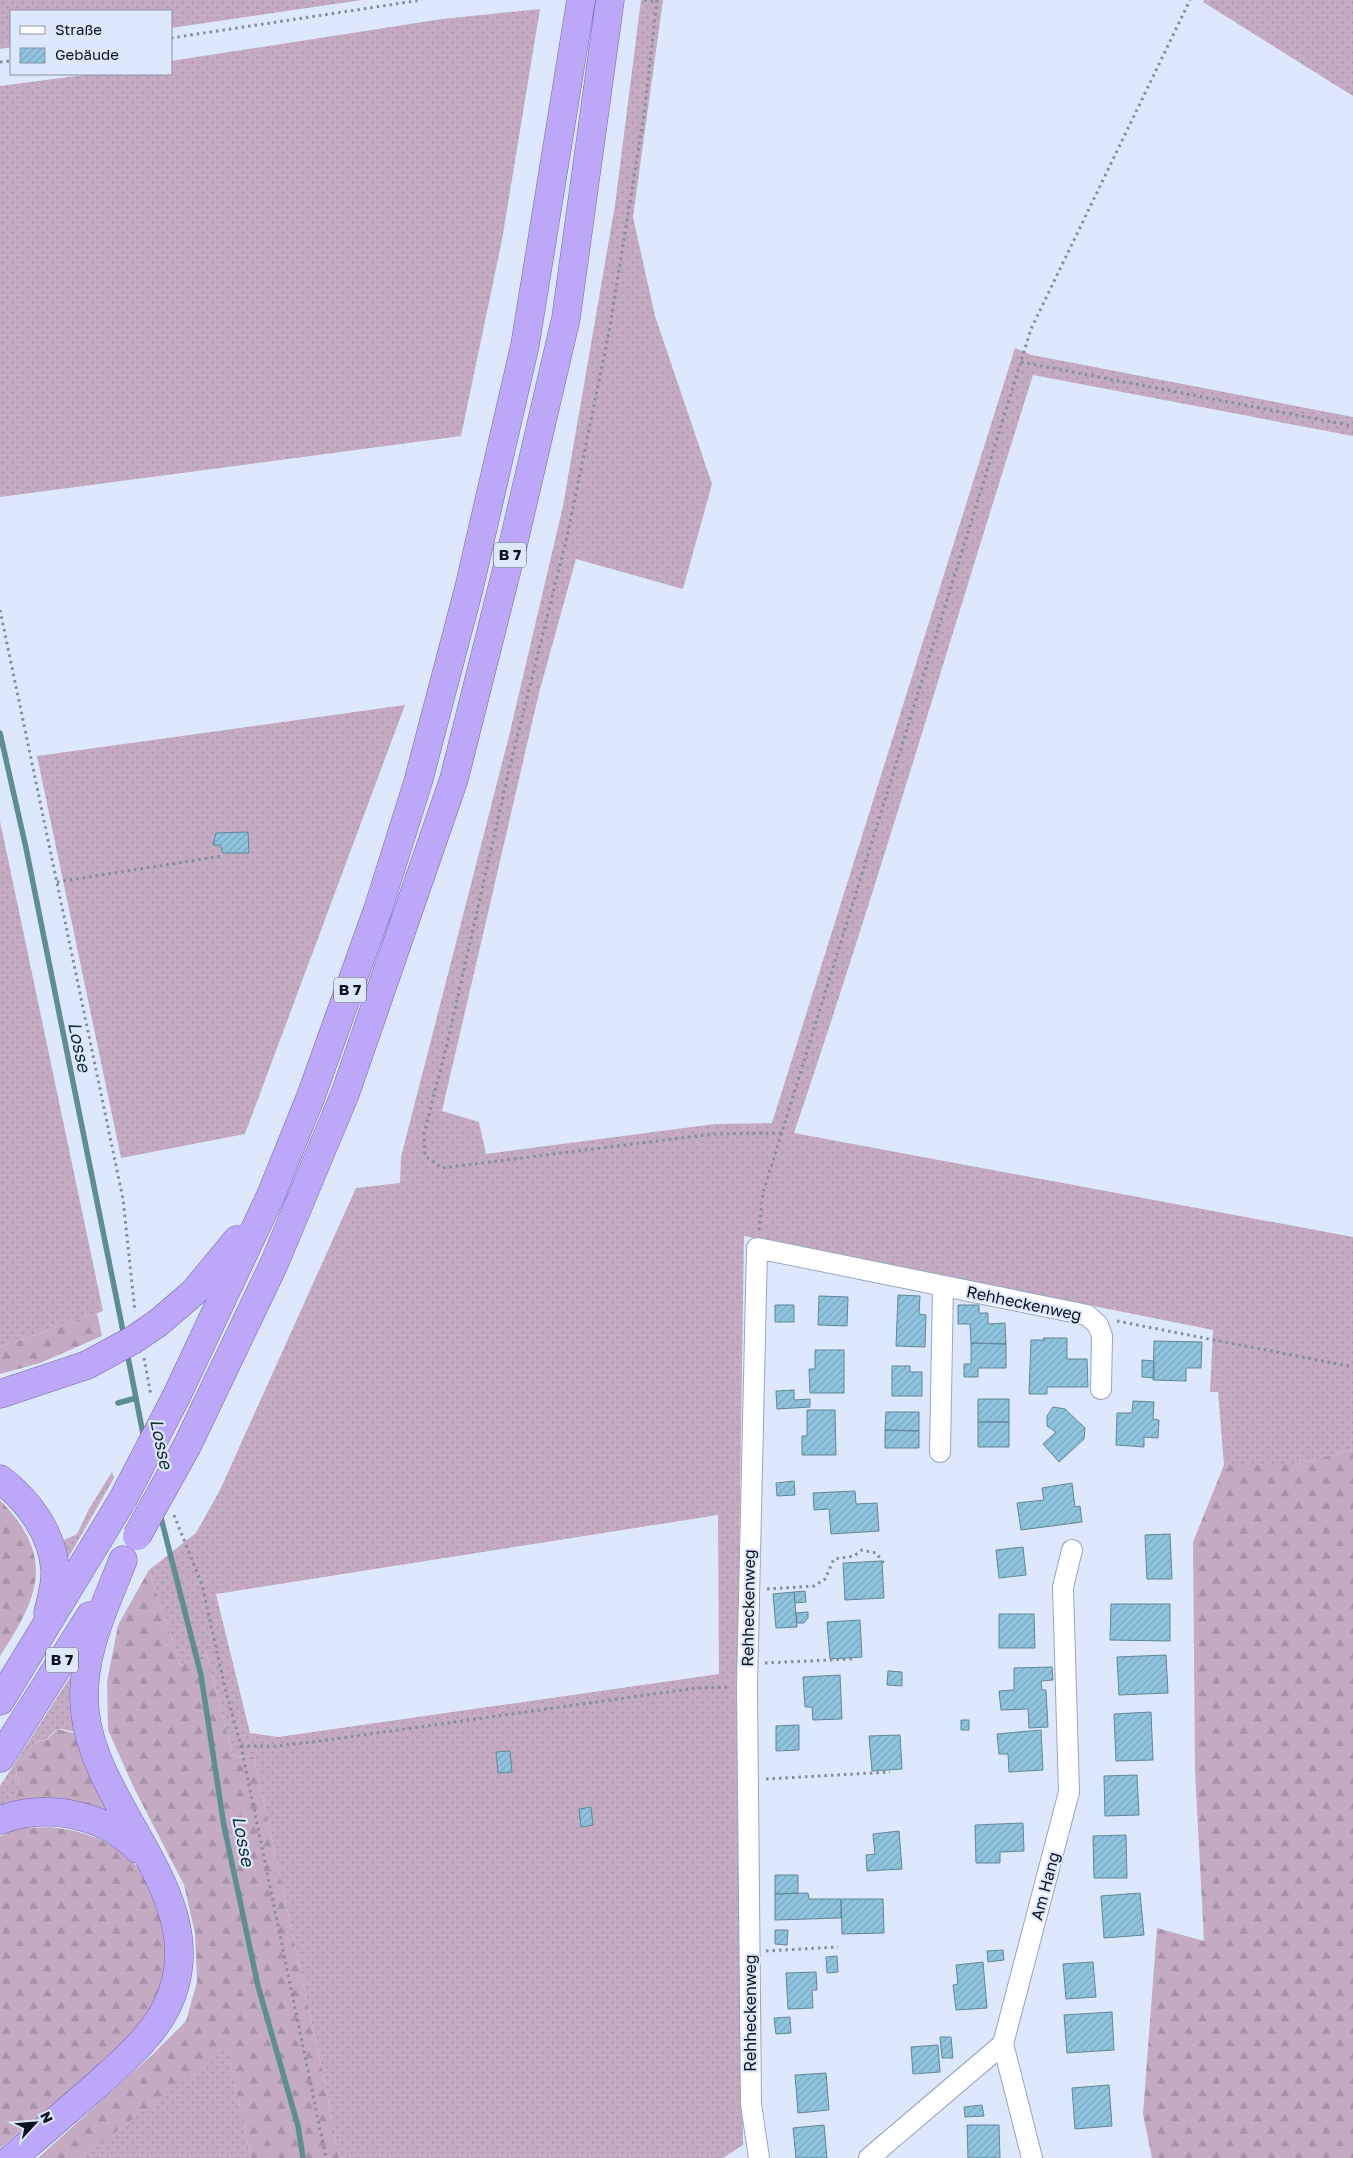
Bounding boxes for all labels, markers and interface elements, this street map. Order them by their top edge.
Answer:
legend [10,10,172,75]
text: Straße [55,20,102,38]
text: Gebäude [55,45,119,63]
road number: B 7 [494,542,526,568]
road number: B 7 [334,978,366,1002]
water label: Losse [64,1020,96,1075]
street label: Rehheckenweg [965,1281,1083,1325]
water label: Losse [146,1417,178,1472]
street label: Rehheckenweg [737,1549,759,1667]
road number: B 7 [46,1648,78,1672]
water label: Losse [228,1814,260,1869]
street label: Am Hang [1026,1850,1064,1922]
street label: Rehheckenweg [740,1954,760,2072]
north arrow [10,2098,60,2148]
text: N [37,2109,57,2126]

